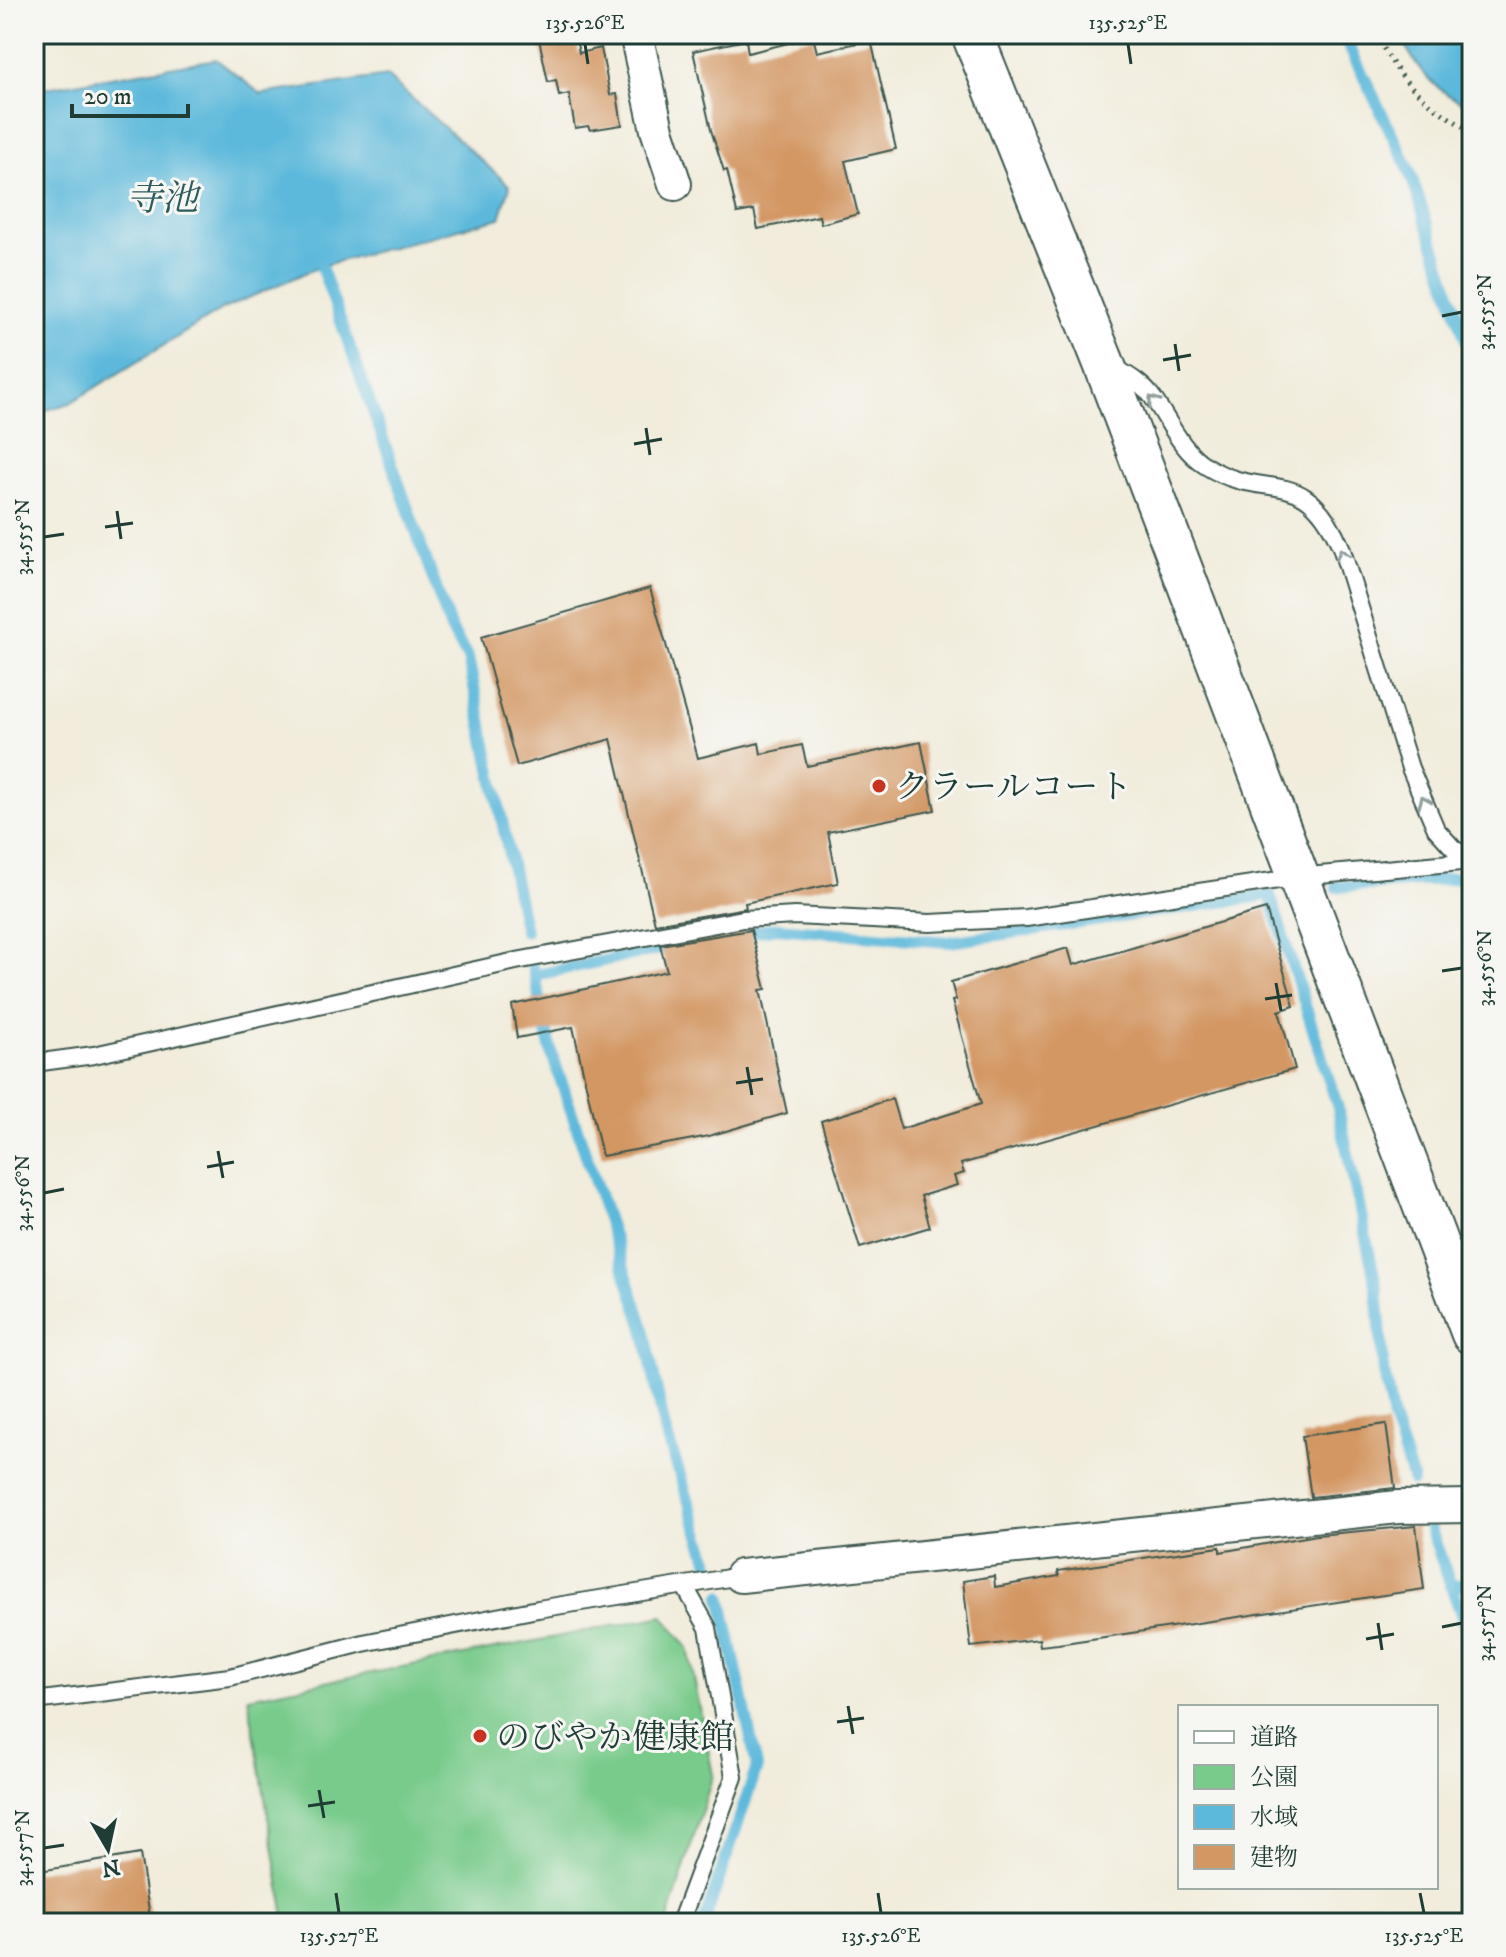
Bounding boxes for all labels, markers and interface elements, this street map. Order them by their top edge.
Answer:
text: 135.526°E [545,11,625,36]
text: 135.525°E [1089,11,1167,36]
scale bar [72,68,188,118]
text: 20 m [84,82,132,112]
water label: 寺池 [126,177,202,222]
text: 34.555°N [1473,274,1498,350]
one-way arrow [1149,395,1163,410]
text: 34.555°N [11,499,36,575]
one-way arrow [1336,548,1352,562]
place label: クラールコート [895,767,1132,809]
marker: クラールコート [870,777,888,795]
one-way arrow [1418,795,1434,809]
text: 34.556°N [1473,929,1498,1007]
text: 34.556°N [11,1154,36,1232]
text: 34.557°N [1473,1584,1498,1662]
legend [1178,1705,1438,1889]
place label: のびやか健康館 [496,1717,734,1759]
text: 道路 [1250,1723,1298,1753]
marker: のびやか健康館 [471,1727,489,1745]
text: 公園 [1250,1763,1298,1793]
text: 水域 [1250,1803,1298,1833]
text: 34.557°N [11,1809,36,1887]
north arrow [68,1809,148,1889]
text: 建物 [1250,1843,1298,1873]
text: N [100,1853,122,1882]
text: 135.527°E [299,1924,379,1949]
text: 135.526°E [841,1924,921,1949]
text: 135.525°E [1385,1924,1463,1949]

